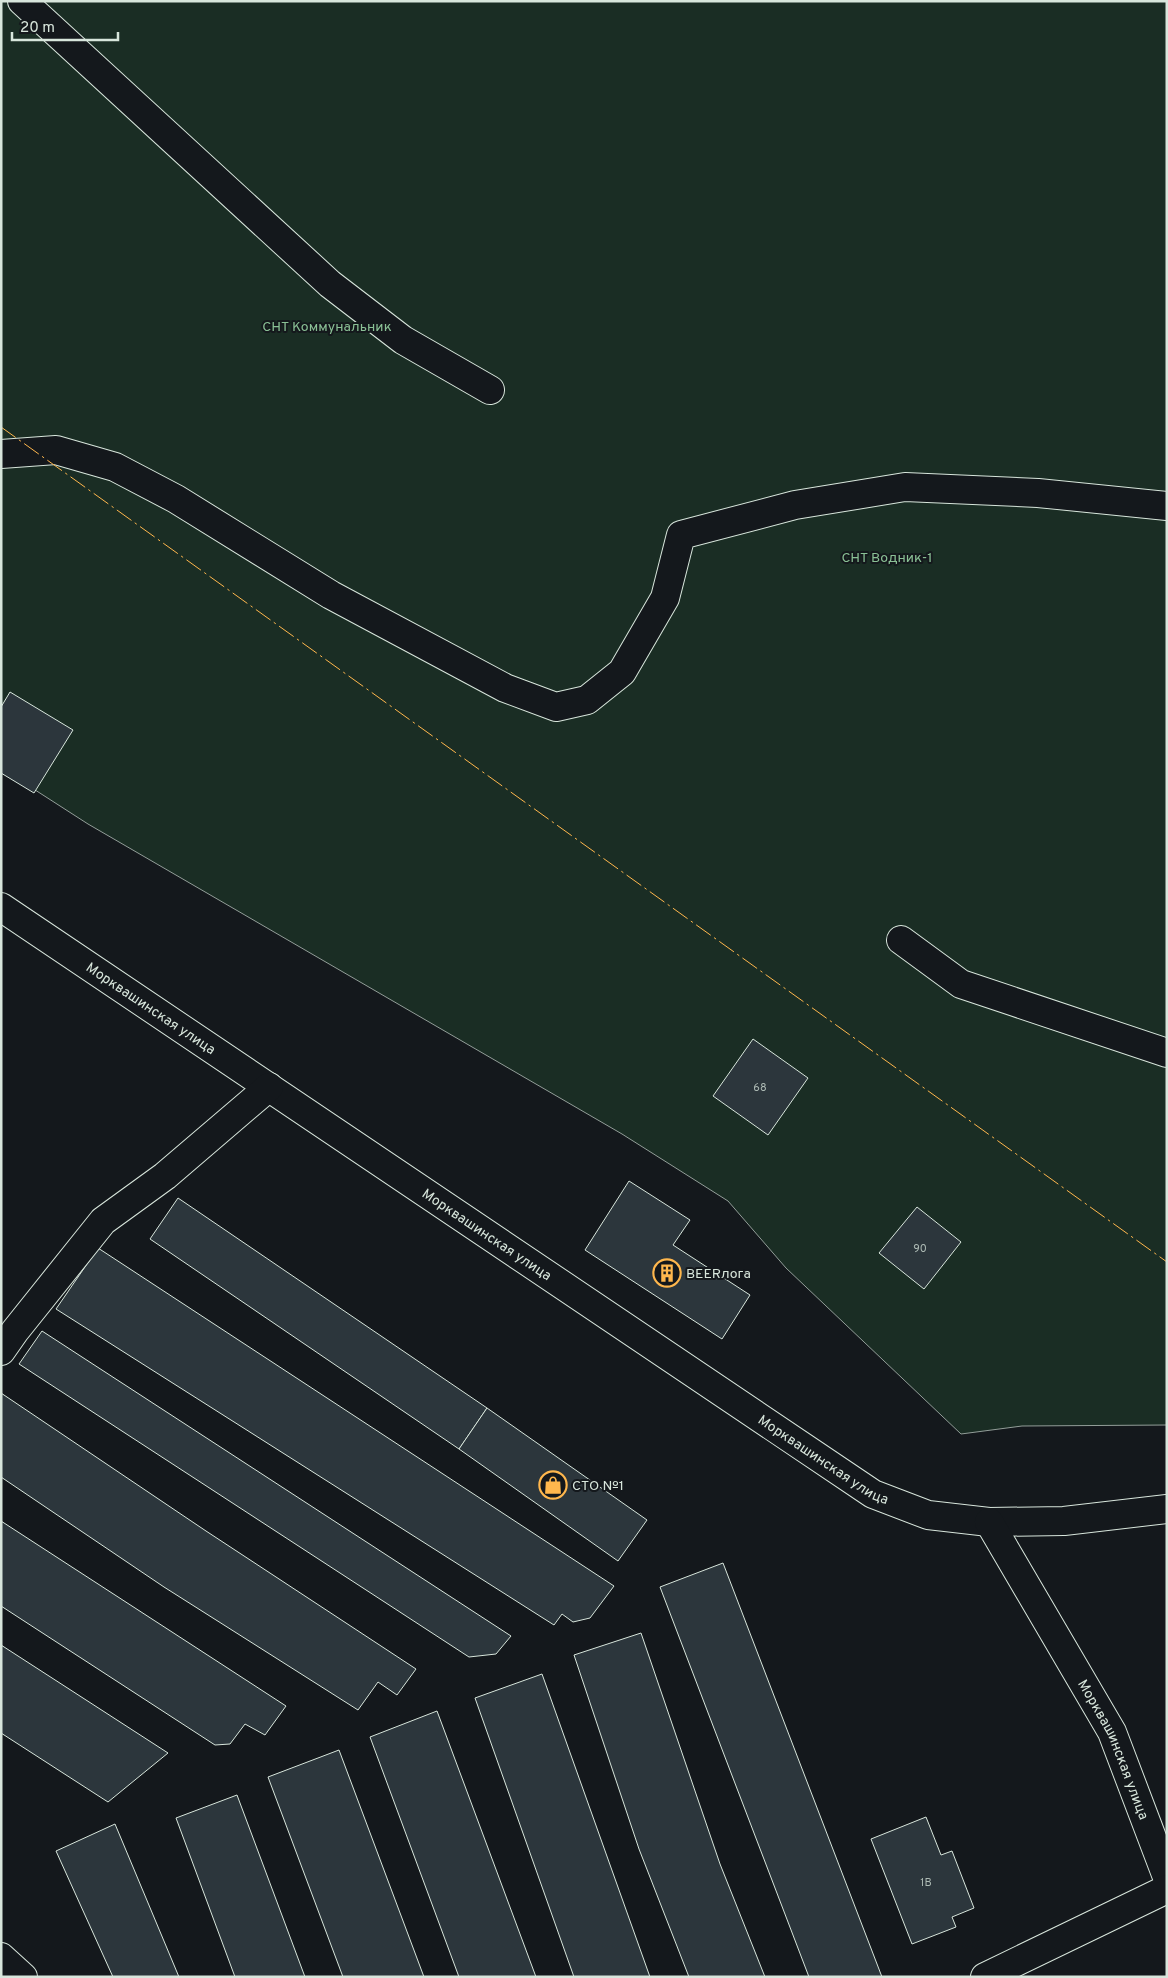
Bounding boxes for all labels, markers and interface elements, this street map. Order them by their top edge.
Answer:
scale bar [12,10,119,42]
text: 20 m [20,19,55,38]
park label: СНТ Коммунальник [262,319,392,336]
park label: СНТ Водник-1 [841,550,933,567]
street label: Морквашинская улица [82,960,218,1059]
house number: 68 [753,1081,767,1095]
street label: Морквашинская улица [418,1186,554,1285]
house number: 90 [913,1242,927,1256]
building icon: BEERлога [652,1258,682,1288]
place label: BEERлога [686,1266,751,1283]
street label: Морквашинская улица [754,1412,891,1509]
shop icon: СТО №1 [538,1470,568,1500]
place label: СТО №1 [572,1478,624,1495]
street label: Морквашинская улица [1073,1677,1152,1822]
house number: 1В [920,1876,932,1890]

